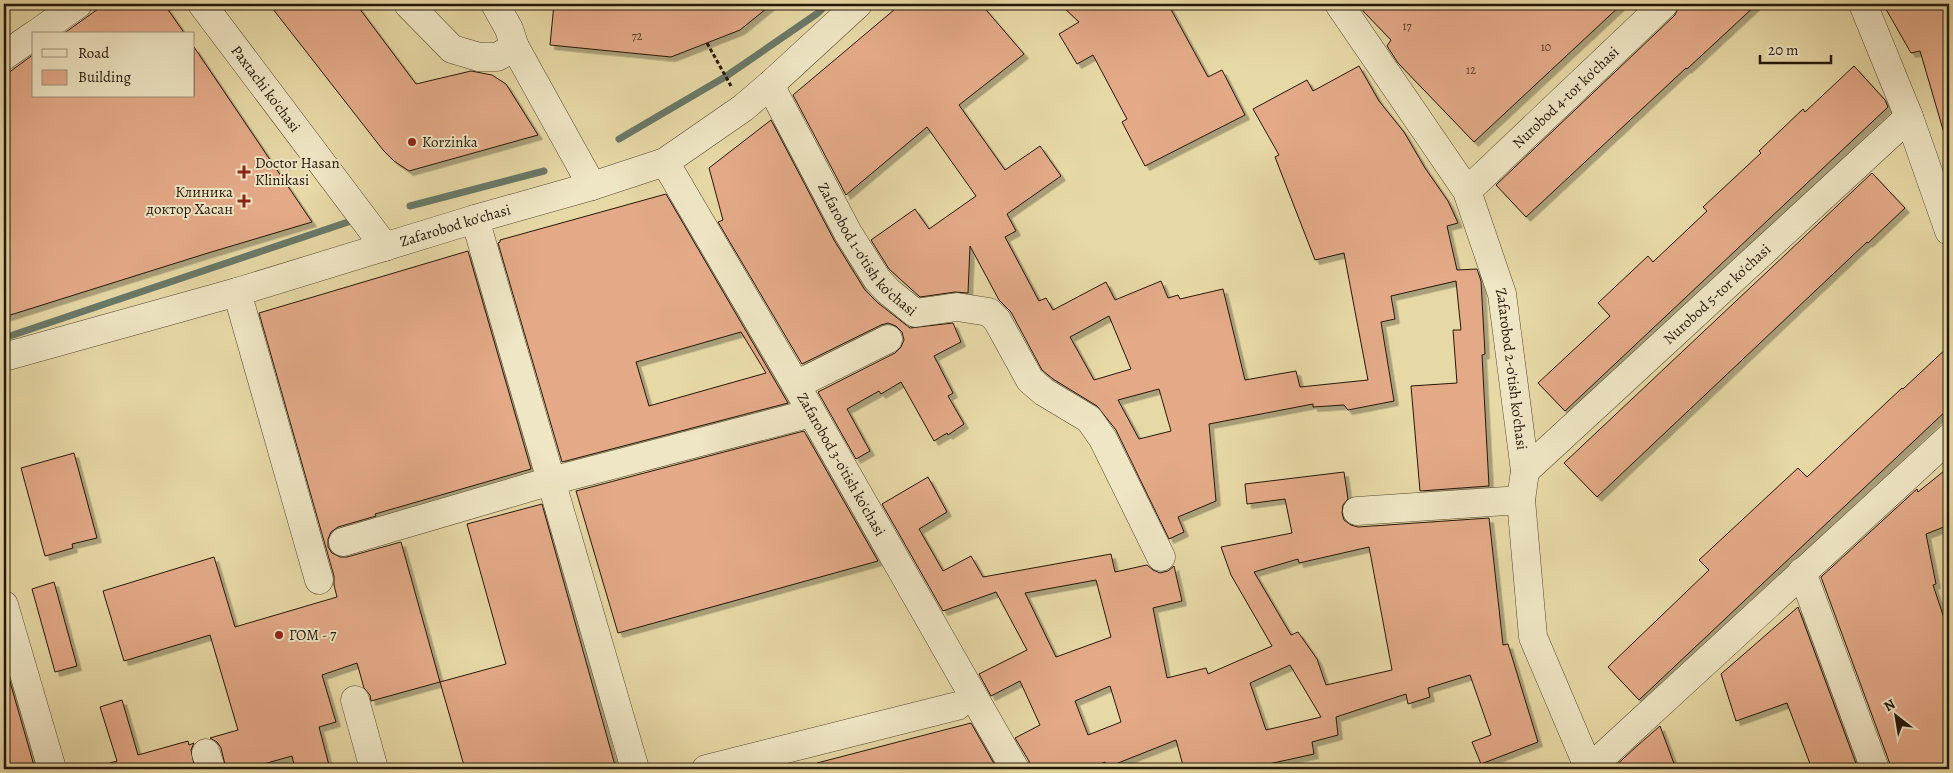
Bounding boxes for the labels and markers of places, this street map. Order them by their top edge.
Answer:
place label: Korzinka [422,132,478,152]
marker: Korzinka [406,136,418,148]
place label: Doctor Hasan Klinikasi [255,153,340,190]
marker: Doctor Hasan Klinikasi [237,165,251,179]
place label: Клиника доктор Хасан [146,182,233,219]
marker: Клиника доктор Хасан [237,194,251,208]
place label: ГОМ - 7 [289,625,337,645]
marker: ГОМ - 7 [273,629,285,641]

